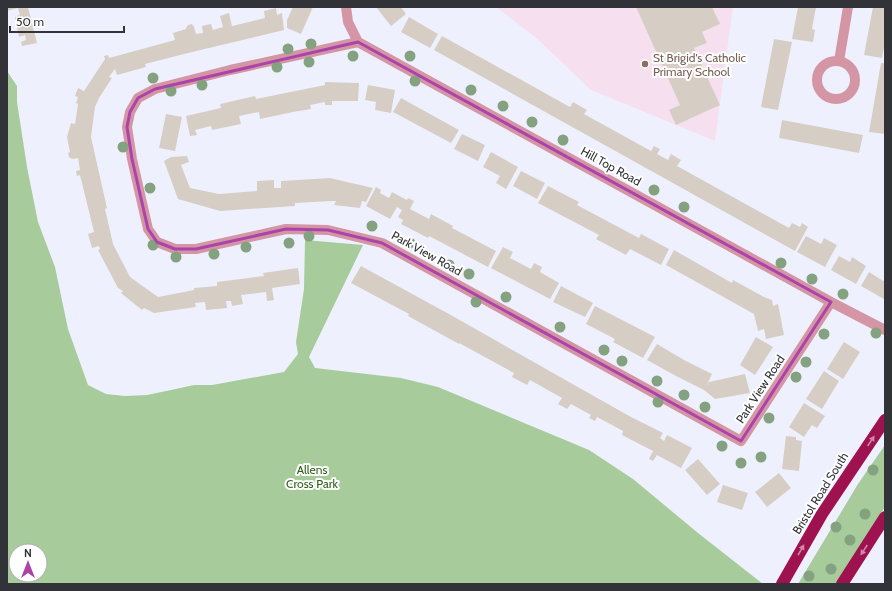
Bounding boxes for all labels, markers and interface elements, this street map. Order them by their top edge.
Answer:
scale bar [10,8,124,34]
text: 50 m [16,14,44,29]
place label: St Brigid's Catholic Primary School [653,50,747,79]
marker: St Brigid's Catholic Primary School [640,59,650,69]
street label: Hill Top Road [578,143,644,189]
street label: Park View Road [389,227,465,279]
street label: Park View Road [732,352,788,426]
one-way arrow [867,435,875,446]
street label: Bristol Road South [789,449,851,537]
park label: Allens Cross Park [286,462,339,491]
north arrow [8,543,48,583]
one-way arrow [798,544,805,556]
one-way arrow [860,545,868,555]
text: N [24,546,32,560]

